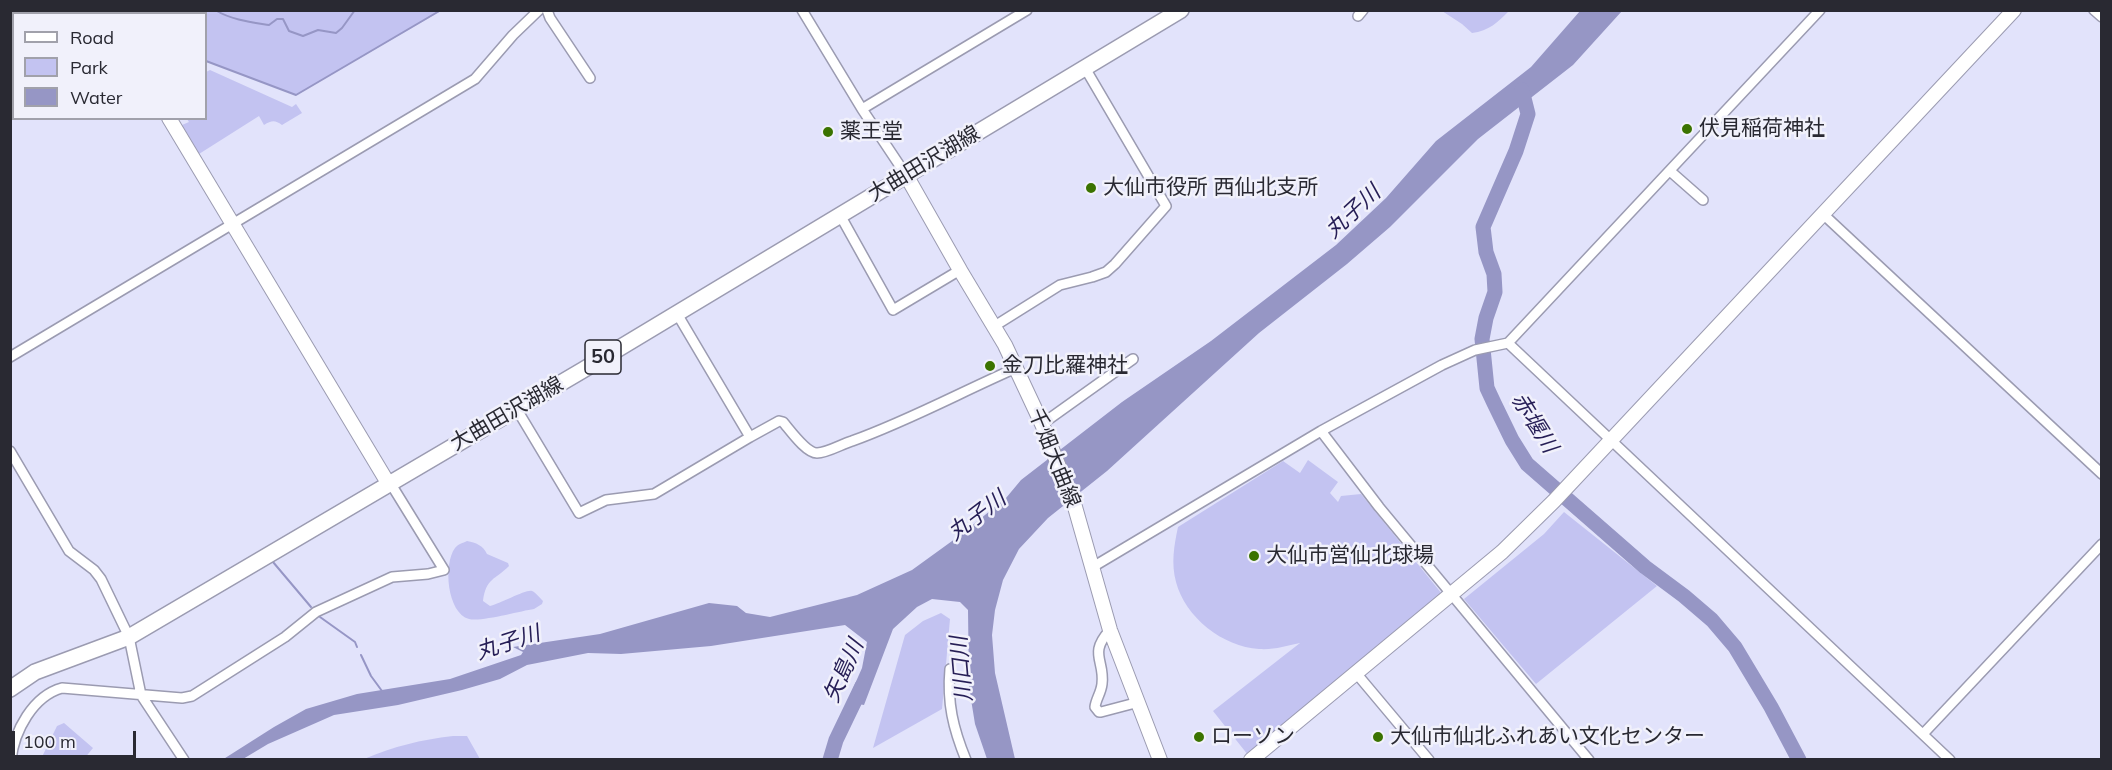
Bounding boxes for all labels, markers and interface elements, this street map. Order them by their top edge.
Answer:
legend [12,12,207,120]
text: Road [70,26,114,49]
text: Park [70,56,108,79]
text: Water [70,86,122,109]
place label: 伏見稲荷神社 [1699,116,1825,142]
place label: 薬王堂 [840,119,903,145]
street label: 大曲田沢湖線 [864,121,984,207]
marker: 伏見稲荷神社 [1680,122,1694,136]
marker: 薬王堂 [821,125,835,139]
place label: 大仙市役所 西仙北支所 [1103,175,1318,201]
water label: 丸子川 [1320,180,1386,244]
marker: 大仙市役所 西仙北支所 [1084,181,1098,195]
road number: 50 [585,340,621,374]
place label: 金刀比羅神社 [1002,353,1128,379]
marker: 金刀比羅神社 [983,359,997,373]
street label: 大曲田沢湖線 [446,372,568,456]
water label: 赤堰川 [1505,388,1563,458]
street label: 千畑大曲線 [1023,405,1085,511]
water label: 丸子川 [943,486,1011,546]
place label: 大仙市営仙北球場 [1266,543,1434,569]
marker: 大仙市営仙北球場 [1247,549,1261,563]
water label: 丸子川 [473,620,543,666]
water label: 矢島川 [819,635,869,707]
water label: 川口川 [946,635,978,703]
scale bar [15,719,140,757]
place label: ローソン [1211,724,1295,750]
place label: 大仙市仙北ふれあい文化センター [1390,724,1705,750]
text: 100 m [23,730,76,753]
marker: ローソン [1192,730,1206,744]
marker: 大仙市仙北ふれあい文化センター [1371,730,1385,744]

